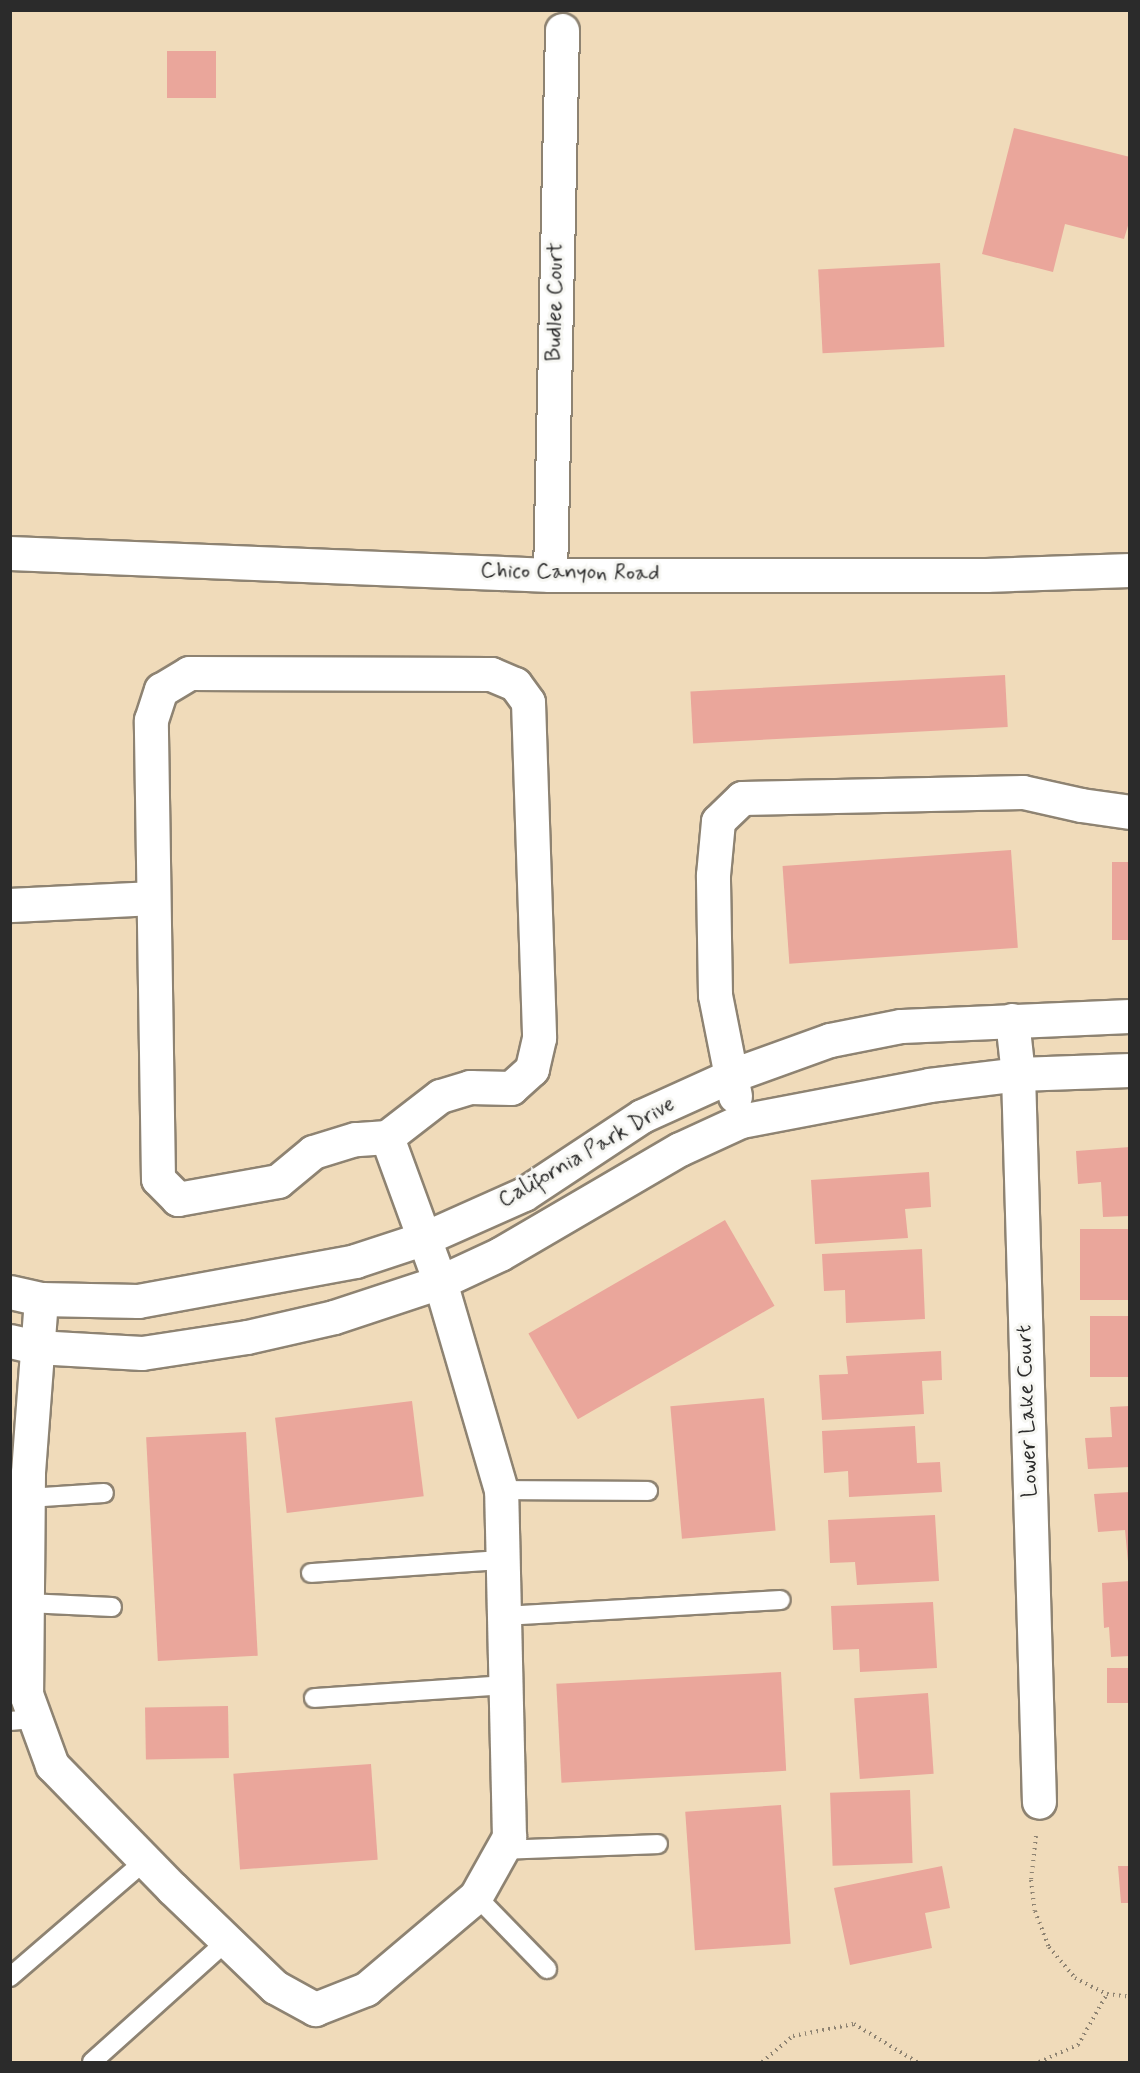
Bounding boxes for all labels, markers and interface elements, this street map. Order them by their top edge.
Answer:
street label: Budlee Court [542,242,570,362]
street label: Chico Canyon Road [482,558,658,588]
street label: California Park Drive [495,1092,679,1214]
street label: Lower Lake Court [1012,1326,1044,1496]

